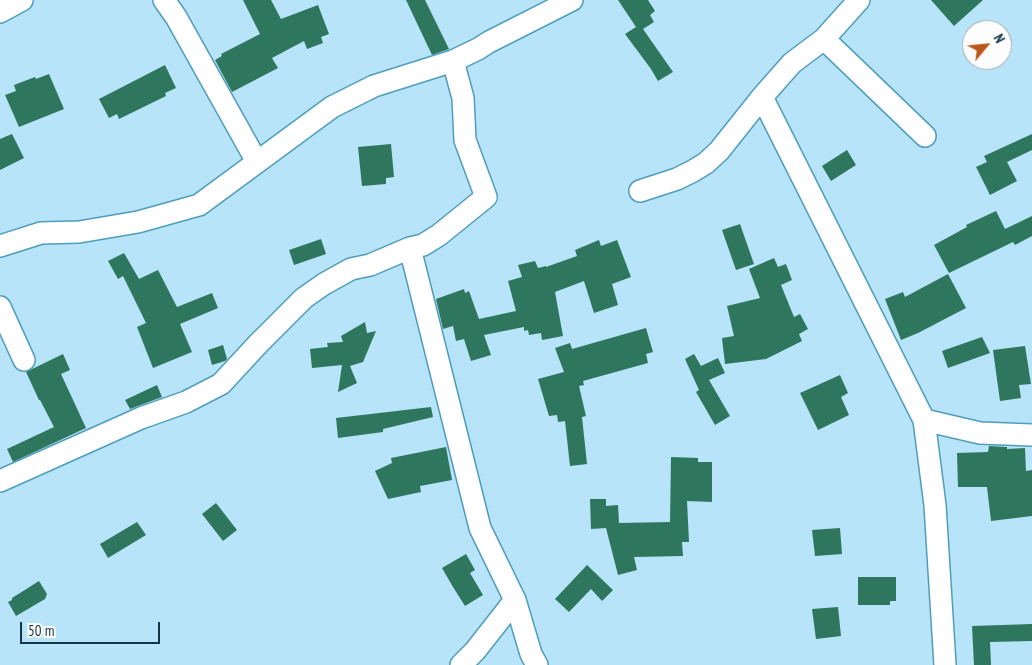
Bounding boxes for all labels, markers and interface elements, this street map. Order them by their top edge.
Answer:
north arrow [962,20,1012,70]
text: N [990,31,1009,46]
scale bar [22,612,162,644]
text: 50 m [28,621,54,640]

